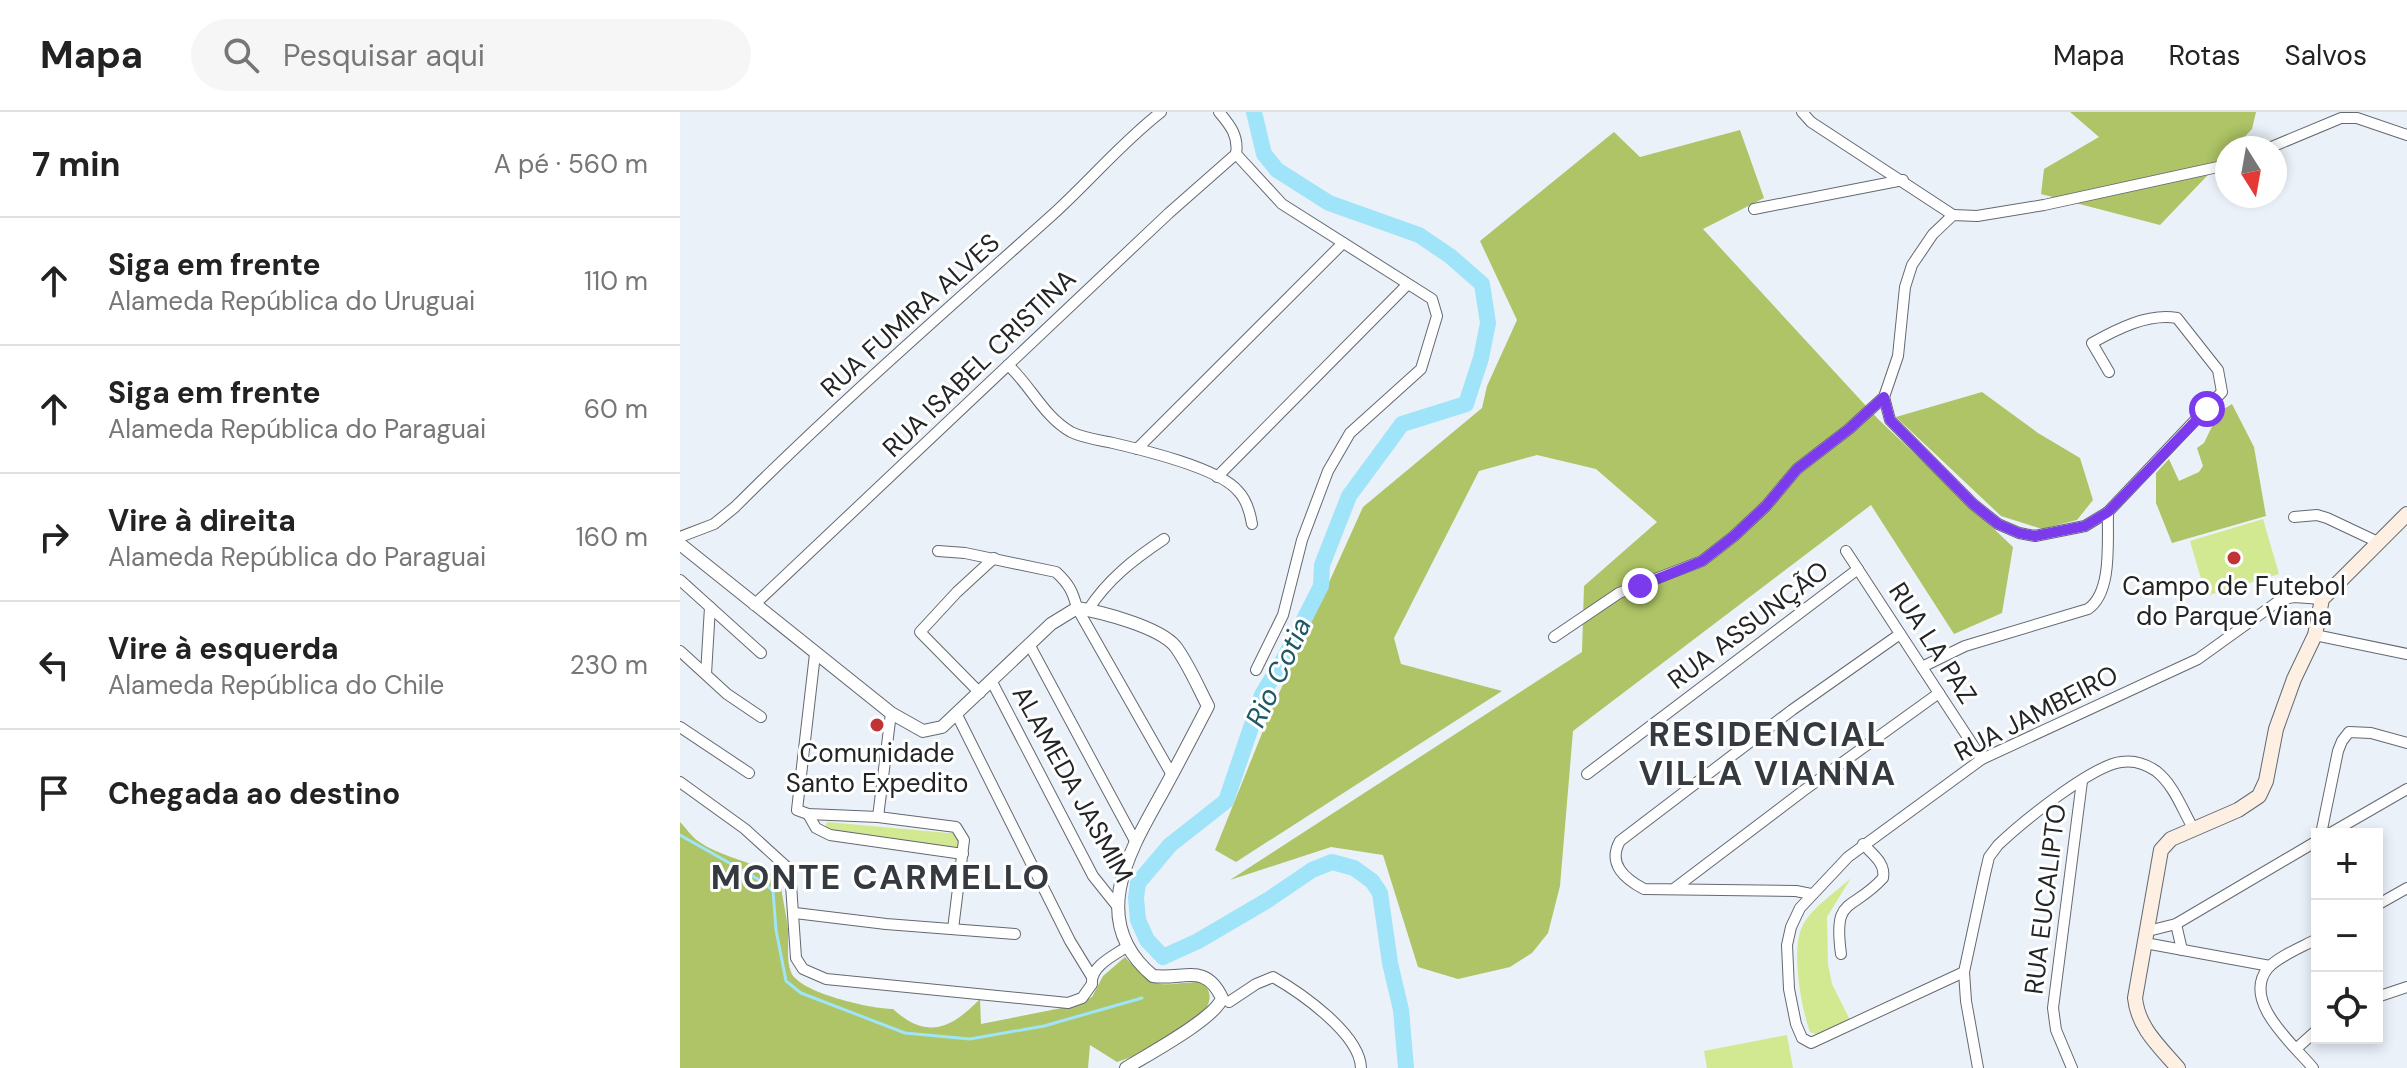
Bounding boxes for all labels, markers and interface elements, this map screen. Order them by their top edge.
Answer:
search box [191,19,751,91]
text: Mapa [40,30,143,80]
icon: search [219,33,263,77]
text: Pesquisar aqui [283,36,485,75]
text: Mapa [2053,37,2124,74]
text: Rotas [2168,37,2241,74]
text: Salvos [2285,37,2367,74]
north arrow [2215,136,2287,208]
text: 7 min [32,142,121,187]
text: A pé · 560 m [494,147,648,181]
street label: RUA FUMIRA ALVES [813,226,1007,404]
text: Siga em frente [108,245,321,284]
icon: ahead [32,259,76,303]
street label: RUA ISABEL CRISTINA [875,262,1083,464]
text: 110 m [584,264,648,298]
text: Alameda República do Uruguai [108,284,475,318]
text: Siga em frente [108,373,321,412]
icon: ahead [32,387,76,431]
route start [2189,391,2225,427]
text: 60 m [584,392,648,426]
text: Alameda República do Paraguai [108,412,486,446]
text: Vire à direita [108,501,296,540]
icon: right [32,515,76,559]
text: 160 m [576,520,648,554]
text: Alameda República do Paraguai [108,540,486,574]
marker: Campo de Futebol do Parque Viana [2225,549,2243,567]
street label: RUA ASSUNÇÃO [1661,553,1835,697]
route end [1622,568,1658,604]
place label: Campo de Futebol do Parque Viana [2122,569,2346,633]
street label: RUA LA PAZ [1881,576,1985,710]
water label: Rio Cotia [1237,611,1320,733]
text: Vire à esquerda [108,629,339,668]
icon: left [32,643,76,687]
text: 230 m [570,648,648,682]
street label: RUA JAMBEIRO [1948,657,2124,769]
text: Alameda República do Chile [108,668,444,702]
street label: ALAMEDA JASMIM [1005,680,1141,888]
district label: RESIDENCIAL VILLA VIANNA [1639,712,1897,796]
marker: Comunidade Santo Expedito [868,716,886,734]
place label: Comunidade Santo Expedito [786,736,968,800]
icon: arrive [32,771,76,815]
text: Chegada ao destino [108,774,400,813]
street label: RUA EUCALIPTO [2016,802,2074,996]
map controls [2311,828,2383,1044]
button: + [2311,828,2383,900]
district label: MONTE CARMELLO [711,855,1051,900]
button: − [2311,900,2383,972]
button: locate [2311,972,2383,1044]

